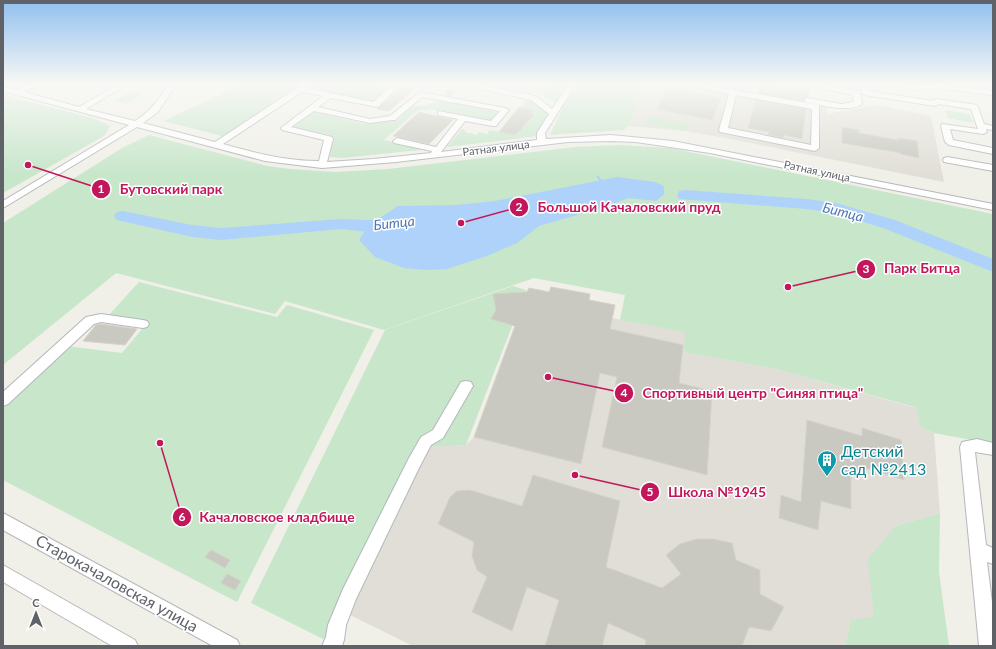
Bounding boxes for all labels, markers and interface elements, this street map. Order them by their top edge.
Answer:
street label: Ратная улица [462,137,530,158]
street label: Ратная улица [783,157,851,184]
callout: Бутовский парк [91,176,230,202]
text: Бутовский парк [120,180,223,197]
text: 1 [98,181,105,196]
callout: Большой Качаловский пруд [509,194,728,220]
text: Большой Качаловский пруд [537,198,721,215]
water label: Битца [821,198,865,225]
text: 2 [516,199,523,214]
water label: Битца [372,212,415,233]
callout: Парк Битца [856,256,968,282]
text: Парк Битца [884,259,960,276]
text: 3 [863,261,870,276]
callout: Спортивный центр "Синяя птица" [614,380,871,406]
text: Спортивный центр "Синяя птица" [643,384,863,401]
text: 4 [621,385,628,400]
place label: Детский сад №2413 [841,441,926,478]
building icon: Детский сад №2413 [816,449,838,477]
callout: Школа №1945 [640,479,774,505]
text: Школа №1945 [668,483,766,500]
text: 5 [647,484,654,499]
callout: Качаловское кладбище [172,504,363,530]
text: Качаловское кладбище [199,508,355,525]
text: 6 [179,509,186,524]
street label: Старокачаловская улица [32,530,202,636]
north arrow [16,593,56,633]

